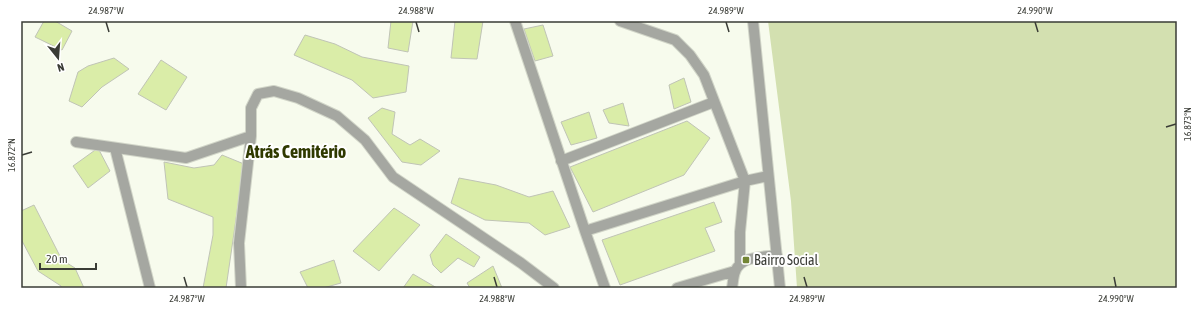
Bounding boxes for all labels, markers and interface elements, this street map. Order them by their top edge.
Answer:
text: 24.987°W [88,5,124,16]
text: 24.988°W [398,5,434,16]
text: 24.989°W [708,5,744,16]
text: 24.990°W [1017,5,1053,16]
north arrow [38,38,78,78]
text: N [56,61,66,74]
text: 16.873°N [1182,107,1193,141]
text: 16.872°N [6,138,17,172]
district label: Atrás Cemitério [245,141,346,162]
scale bar [40,245,96,271]
text: 20 m [46,252,68,266]
place label: Bairro Social [754,252,818,268]
marker: Bairro Social [741,255,751,265]
text: 24.987°W [169,293,205,304]
text: 24.988°W [479,293,515,304]
text: 24.989°W [789,293,825,304]
text: 24.990°W [1098,293,1134,304]

